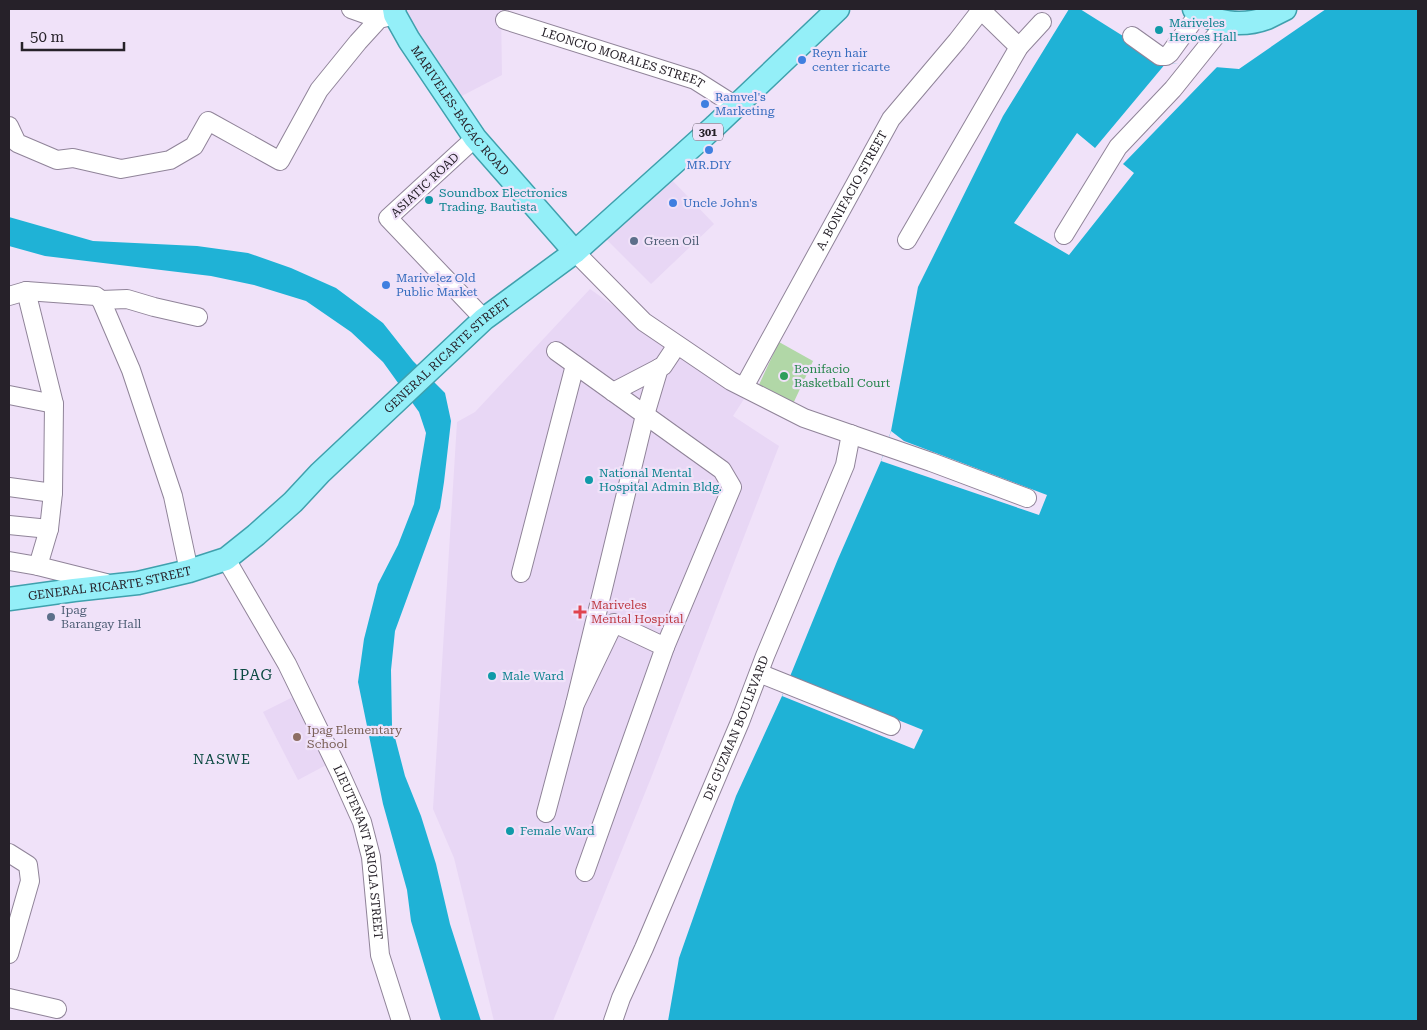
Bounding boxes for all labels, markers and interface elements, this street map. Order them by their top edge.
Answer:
place label: Mariveles Heroes Hall [1169,16,1237,44]
scale bar [22,20,125,52]
marker: Mariveles Heroes Hall [1153,24,1165,36]
street label: LEONCIO MORALES STREET [540,25,707,91]
text: 50 m [30,28,65,46]
street label: MARIVELES-BAGAC ROAD [408,43,512,179]
place label: Reyn hair center ricarte [812,46,890,74]
marker: Reyn hair center ricarte [796,54,808,66]
place label: Ramvel's Marketing [715,90,775,118]
marker: Ramvel's Marketing [699,98,711,110]
road number: 301 [693,124,723,140]
street label: A. BONIFACIO STREET [813,128,890,253]
marker: MR.DIY [703,144,715,156]
street label: ASIATIC ROAD [388,150,462,220]
place label: MR.DIY [687,158,732,172]
place label: Soundbox Electronics Trading. Bautista [439,186,568,214]
marker: Soundbox Electronics Trading. Bautista [423,194,435,206]
place label: Uncle John's [683,196,757,210]
marker: Uncle John's [667,197,679,209]
place label: Green Oil [644,234,700,248]
marker: Green Oil [628,235,640,247]
place label: Marivelez Old Public Market [396,271,478,299]
marker: Marivelez Old Public Market [380,279,392,291]
street label: GENERAL RICARTE STREET [381,295,513,416]
place label: Bonifacio Basketball Court [794,362,891,390]
marker: Bonifacio Basketball Court [778,370,790,382]
place label: National Mental Hospital Admin Bldg. [599,466,722,494]
marker: National Mental Hospital Admin Bldg. [583,474,595,486]
street label: GENERAL RICARTE STREET [27,564,193,603]
place label: Mariveles Mental Hospital [591,598,684,626]
place label: Ipag Barangay Hall [61,603,142,631]
marker: Mariveles Mental Hospital [573,605,587,619]
marker: Ipag Barangay Hall [45,611,57,623]
street label: DE GUZMAN BOULEVARD [701,654,772,802]
district label: IPAG [233,666,273,684]
place label: Male Ward [502,669,564,683]
marker: Male Ward [486,670,498,682]
place label: Ipag Elementary School [307,723,403,751]
marker: Ipag Elementary School [291,731,303,743]
district label: NASWE [193,751,251,767]
street label: LIEUTENANT ARIOLA STREET [330,763,386,940]
place label: Female Ward [520,824,595,838]
marker: Female Ward [504,825,516,837]

